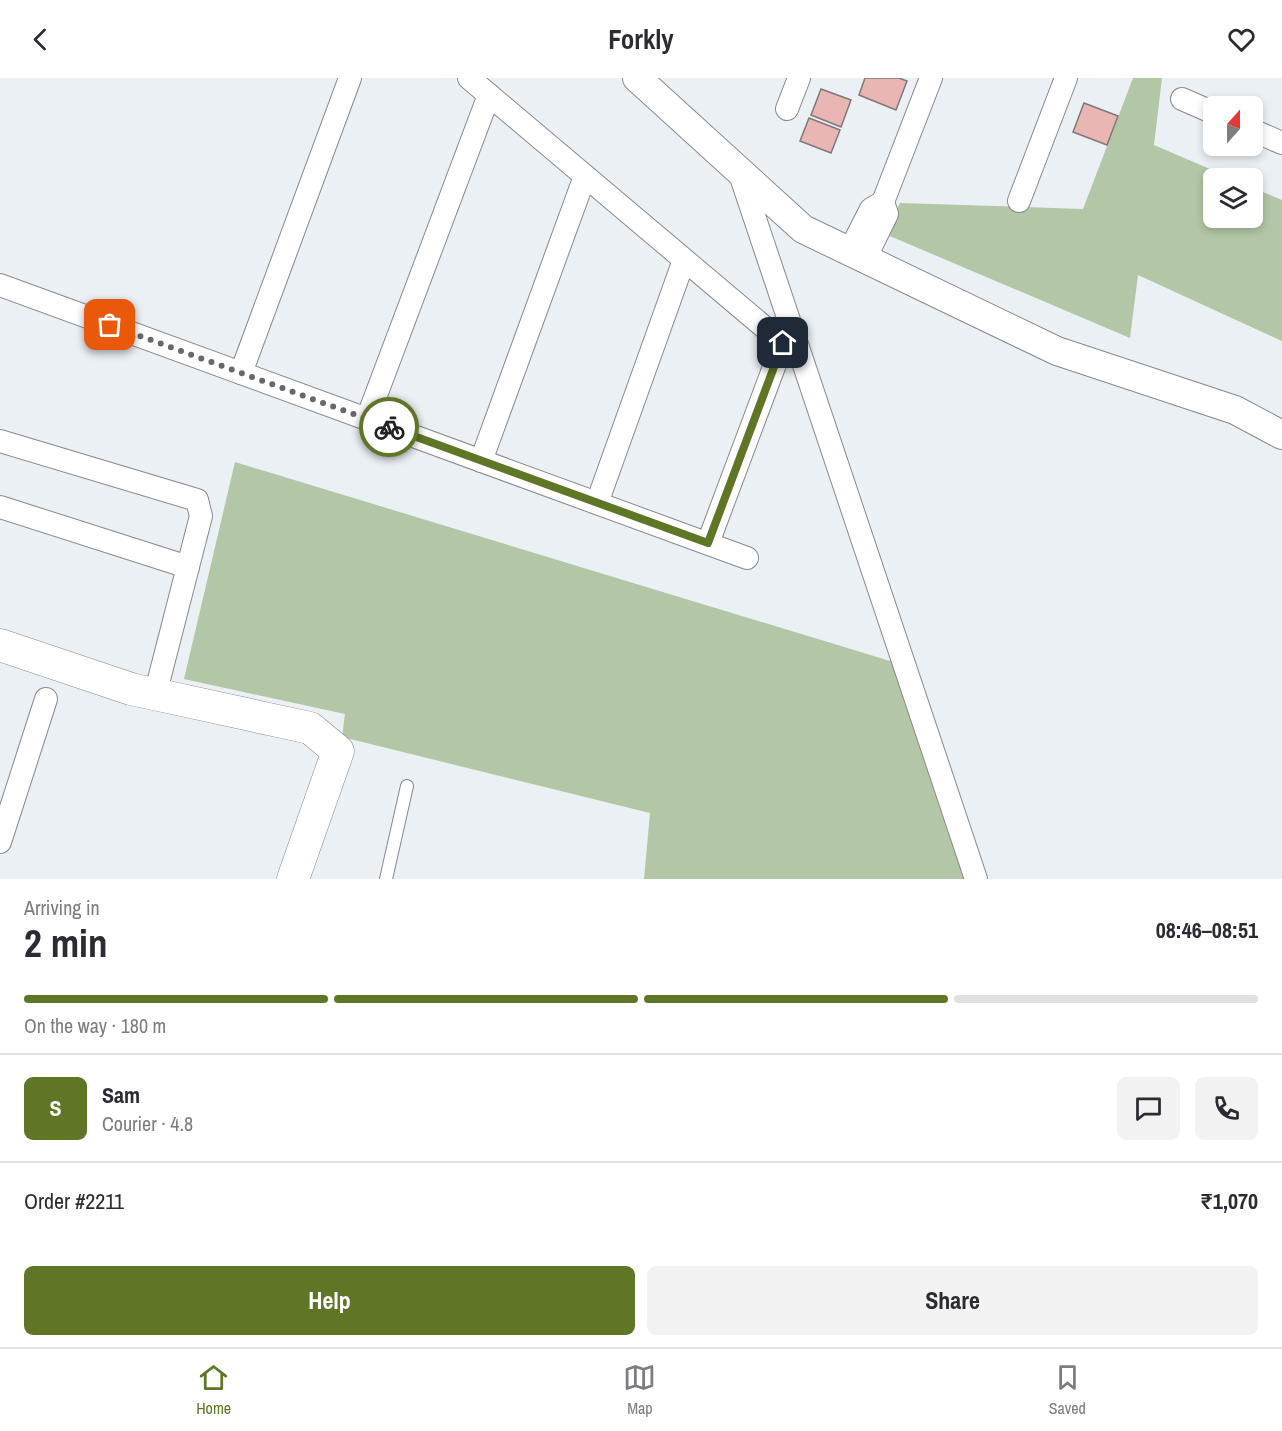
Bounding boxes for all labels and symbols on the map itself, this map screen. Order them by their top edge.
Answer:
north arrow [1203,96,1263,156]
pin [84,299,135,350]
pin [757,317,808,368]
courier [359,397,419,457]

